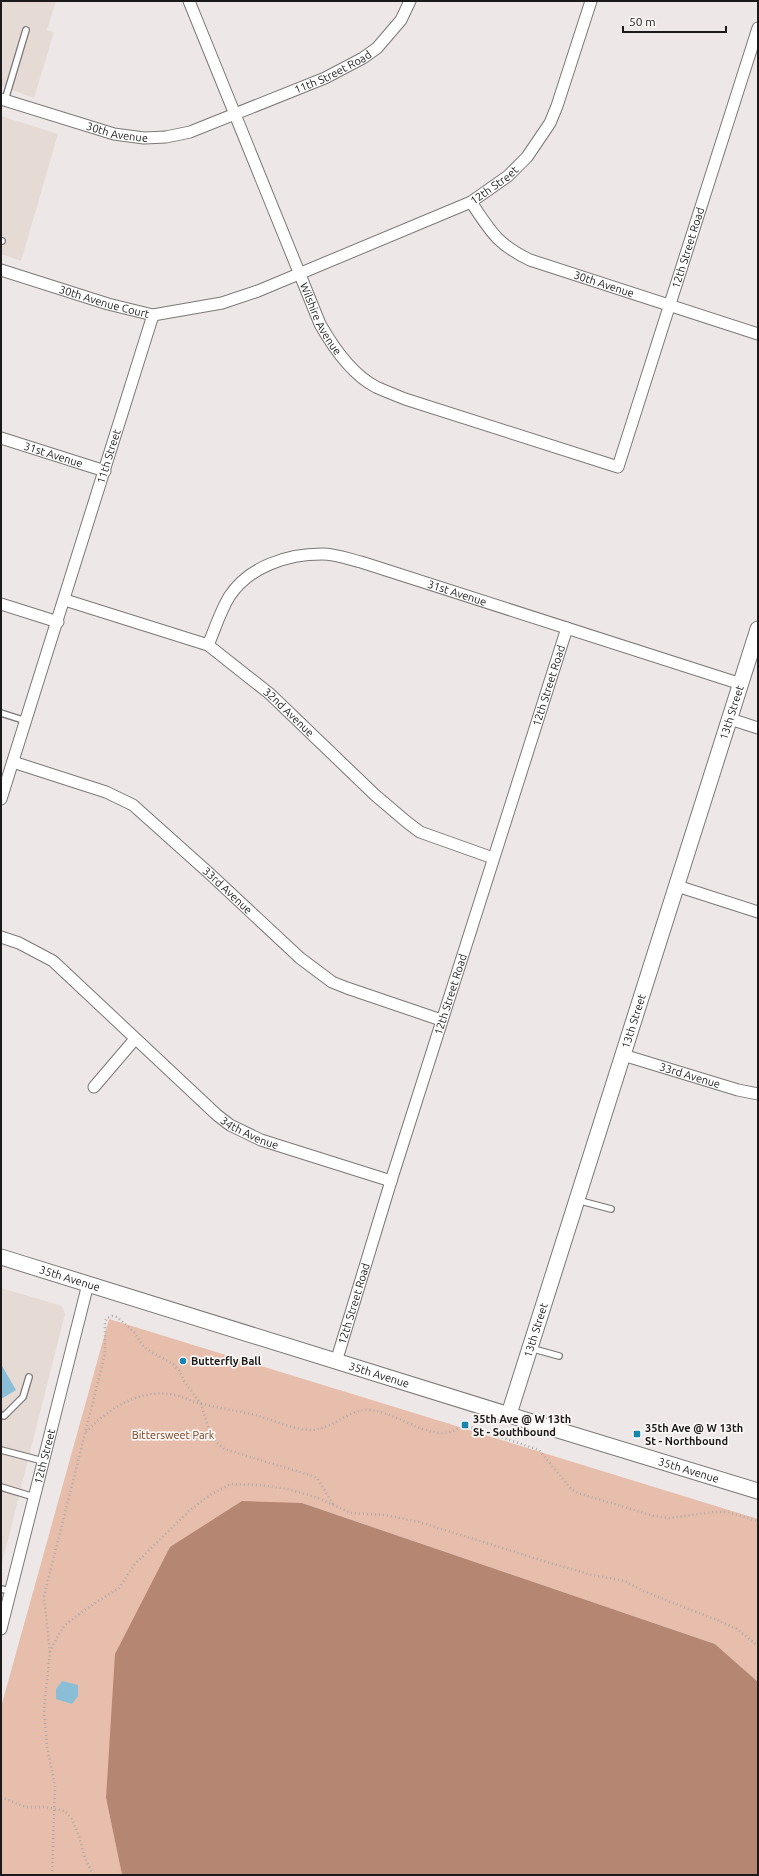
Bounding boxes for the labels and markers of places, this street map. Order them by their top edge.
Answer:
place label: Butterfly Ball [191,1355,262,1367]
marker: Butterfly Ball [178,1356,188,1366]
place label: 35th Ave @ W 13th St - Southbound [473,1413,571,1438]
marker: 35th Ave @ W 13th St - Southbound [460,1420,470,1430]
place label: 35th Ave @ W 13th St - Northbound [645,1422,743,1447]
marker: 35th Ave @ W 13th St - Northbound [632,1429,642,1439]

